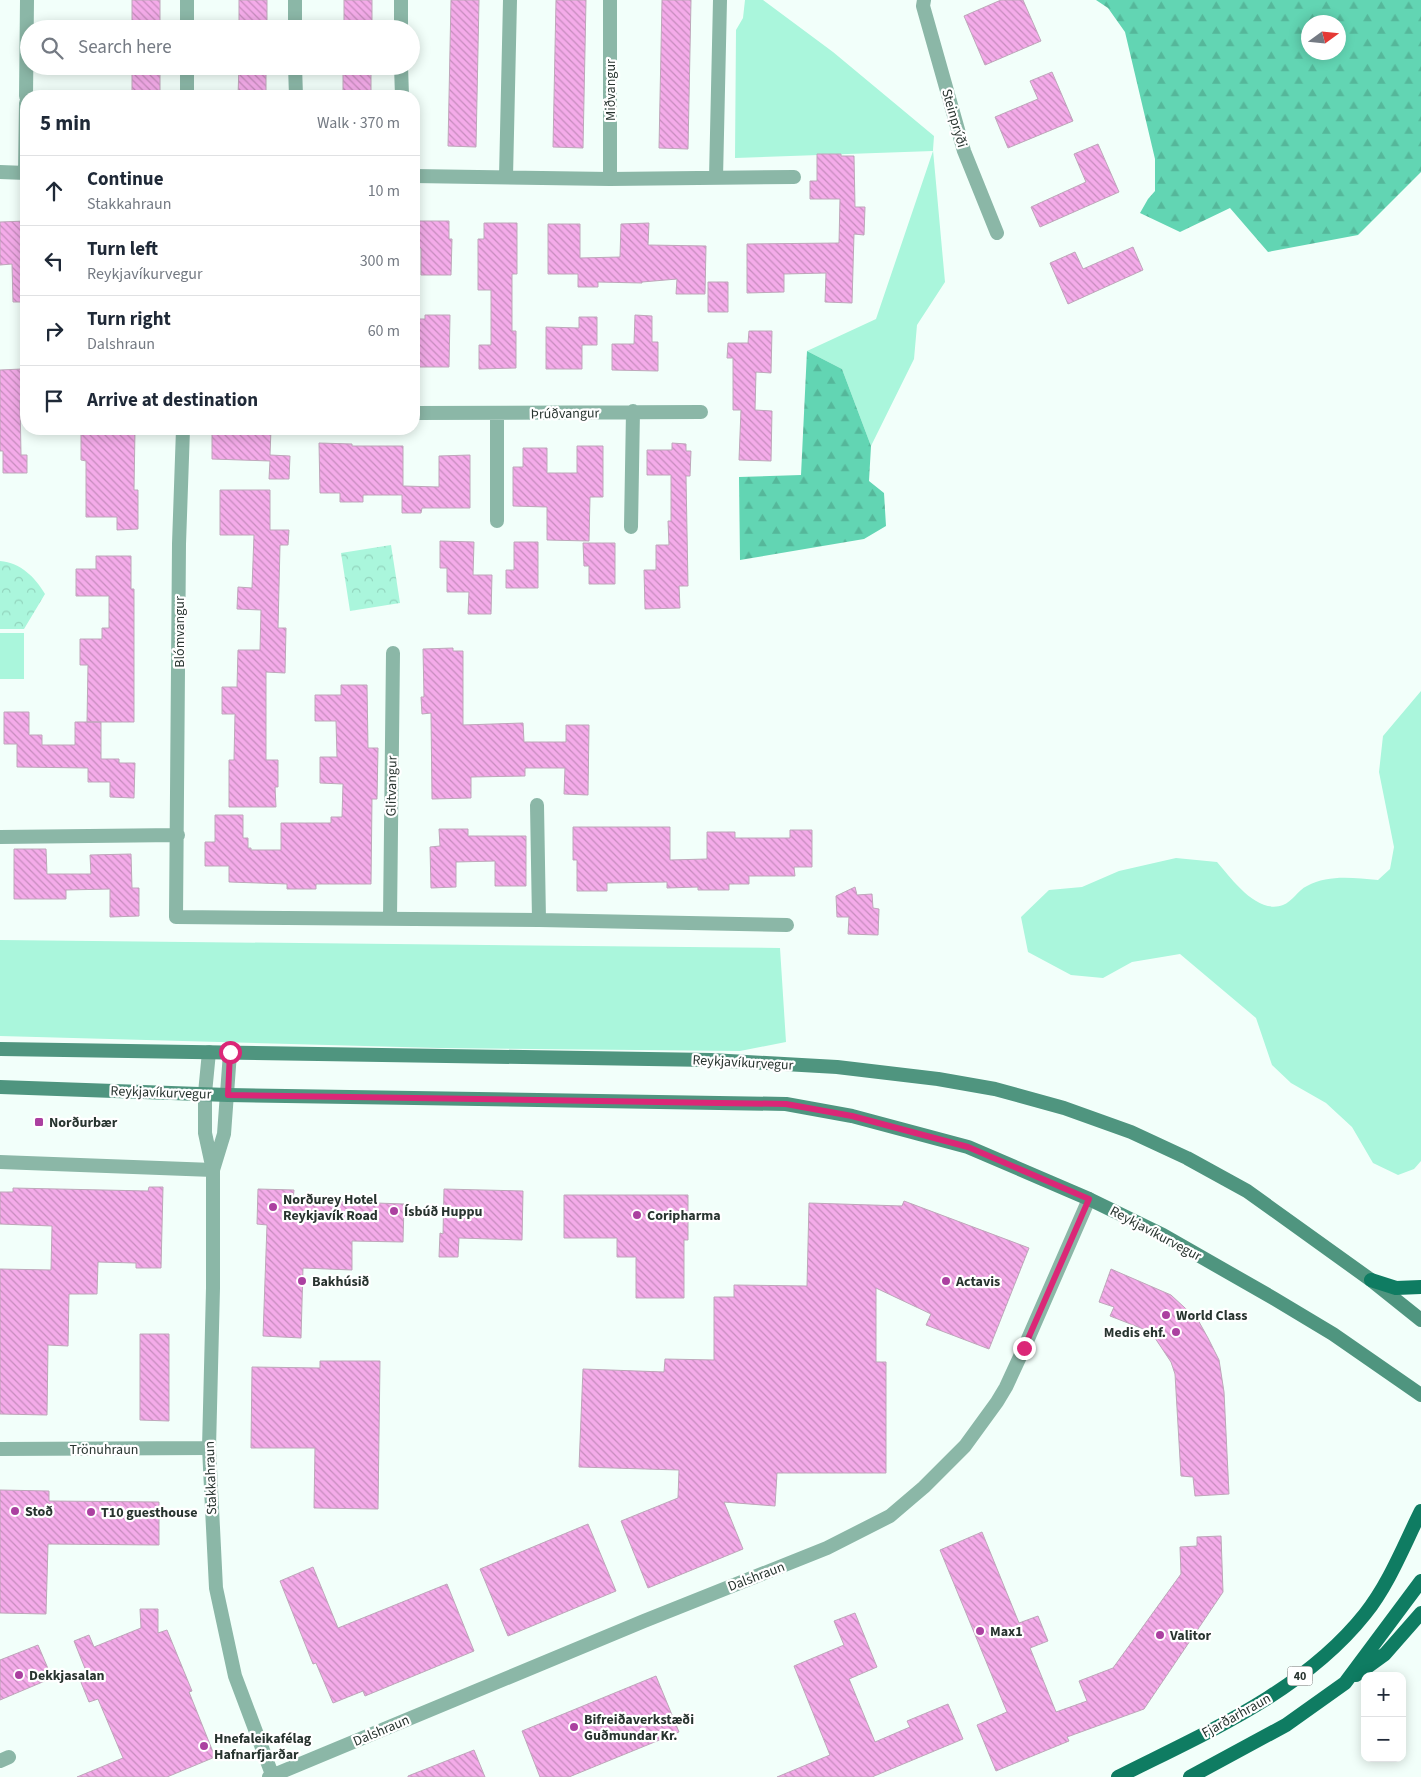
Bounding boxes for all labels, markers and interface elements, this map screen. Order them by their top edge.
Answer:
north arrow [1301,15,1346,60]
search box [20,20,420,75]
icon: search [38,34,66,62]
text: Search here [78,34,172,61]
street label: Miðvangur [601,59,621,121]
street label: Steinprýði [936,87,972,150]
text: 5 min [40,108,91,138]
text: Walk · 370 m [317,112,400,134]
text: Continue [87,166,164,193]
icon: ahead [40,177,68,205]
text: 10 m [368,180,400,202]
text: Stakkahraun [87,193,171,215]
text: Turn left [87,236,158,263]
icon: left [40,247,68,275]
text: 300 m [360,250,400,272]
text: Reykjavíkurvegur [87,263,203,285]
text: Turn right [87,306,171,333]
icon: right [40,317,68,345]
text: 60 m [368,320,400,342]
text: Dalshraun [87,333,155,355]
icon: arrive [40,387,68,415]
text: Arrive at destination [87,387,258,414]
street label: Þrúðvangur [530,403,600,425]
street label: Blómvangur [170,596,190,668]
street label: Glitvangur [381,755,403,817]
route start [219,1041,242,1064]
street label: Reykjavíkurvegur [692,1050,794,1076]
street label: Reykjavíkurvegur [110,1081,212,1105]
place label: Norðurbær [49,1113,118,1133]
marker: Norðurbær [33,1116,45,1128]
place label: Norðurey Hotel Reykjavík Road [283,1190,378,1226]
marker: Norðurey Hotel Reykjavík Road [267,1201,279,1213]
street label: Reykjavíkurvegur [1106,1201,1205,1266]
place label: Ísbúð Huppu [404,1202,482,1222]
marker: Ísbúð Huppu [388,1205,400,1217]
place label: Coripharma [647,1206,721,1226]
marker: Coripharma [631,1209,643,1221]
place label: Bakhúsið [312,1272,370,1292]
place label: Actavis [955,1272,1000,1292]
marker: Bakhúsið [296,1275,308,1287]
marker: Actavis [940,1275,952,1287]
place label: World Class [1176,1306,1247,1326]
marker: World Class [1160,1309,1172,1321]
place label: Medis ehf. [1104,1323,1166,1343]
marker: Medis ehf. [1170,1326,1182,1338]
route end [1013,1337,1036,1360]
street label: Trönuhraun [70,1440,138,1460]
street label: Stakkahraun [200,1441,222,1515]
place label: Stoð [25,1502,53,1522]
place label: T10 guesthouse [101,1503,198,1523]
marker: Stoð [9,1505,21,1517]
marker: T10 guesthouse [85,1506,97,1518]
street label: Dalshraun [725,1557,788,1597]
place label: Max1 [990,1622,1023,1642]
marker: Max1 [974,1625,986,1637]
place label: Valitor [1169,1626,1211,1646]
marker: Valitor [1154,1629,1166,1641]
place label: Dekkjasalan [29,1666,105,1686]
road number: 40 [1288,1666,1312,1685]
marker: Dekkjasalan [13,1669,25,1681]
map controls [1361,1672,1406,1762]
button: + [1361,1672,1406,1717]
street label: Fjarðarhraun [1198,1689,1275,1743]
street label: Dalshraun [350,1710,413,1752]
place label: Bifreiðaverkstæði Guðmundar Kr. [584,1710,694,1746]
button: − [1361,1717,1406,1762]
marker: Bifreiðaverkstæði Guðmundar Kr. [568,1721,580,1733]
place label: Hnefaleikafélag Hafnarfjarðar [214,1729,312,1765]
marker: Hnefaleikafélag Hafnarfjarðar [198,1740,210,1752]

